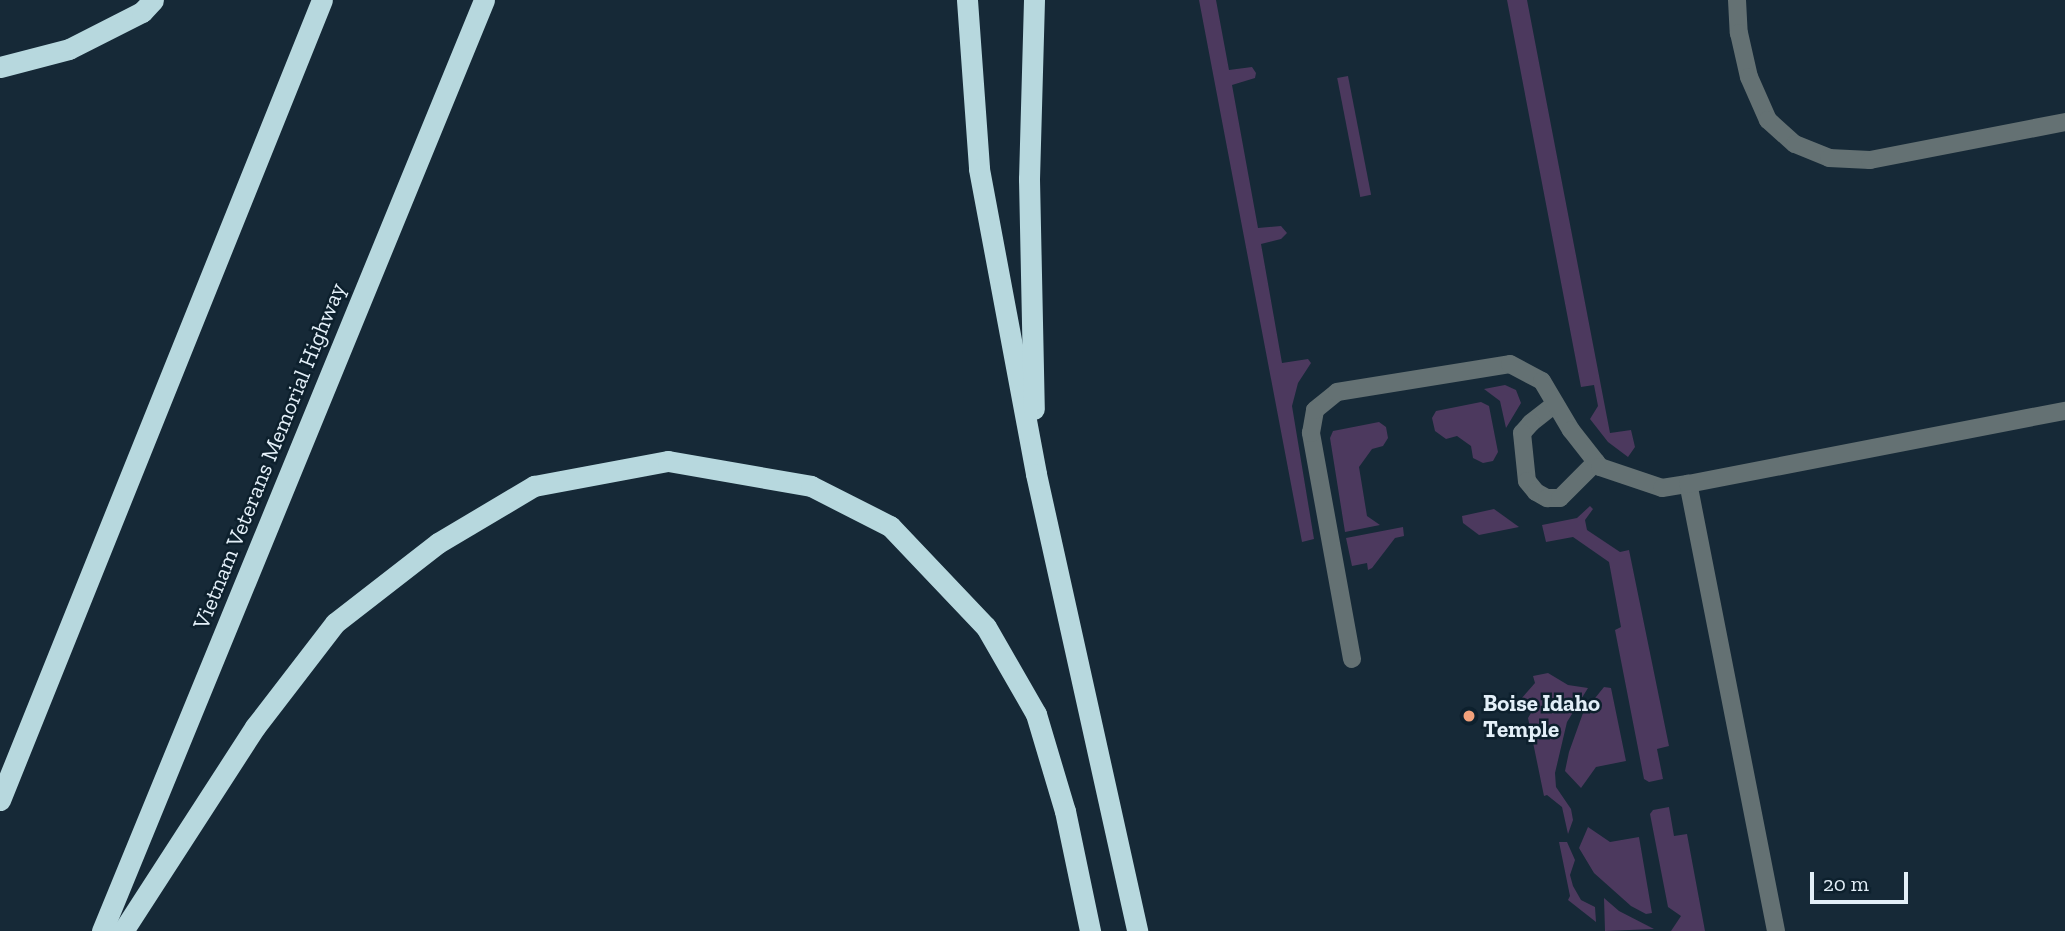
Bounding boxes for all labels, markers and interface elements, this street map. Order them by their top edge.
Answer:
street label: Vietnam Veterans Memorial Highway [187,278,351,634]
place label: Boise Idaho Temple [1483,689,1600,743]
marker: Boise Idaho Temple [1461,708,1477,724]
scale bar [1813,858,1911,902]
text: 20 m [1823,871,1869,896]

